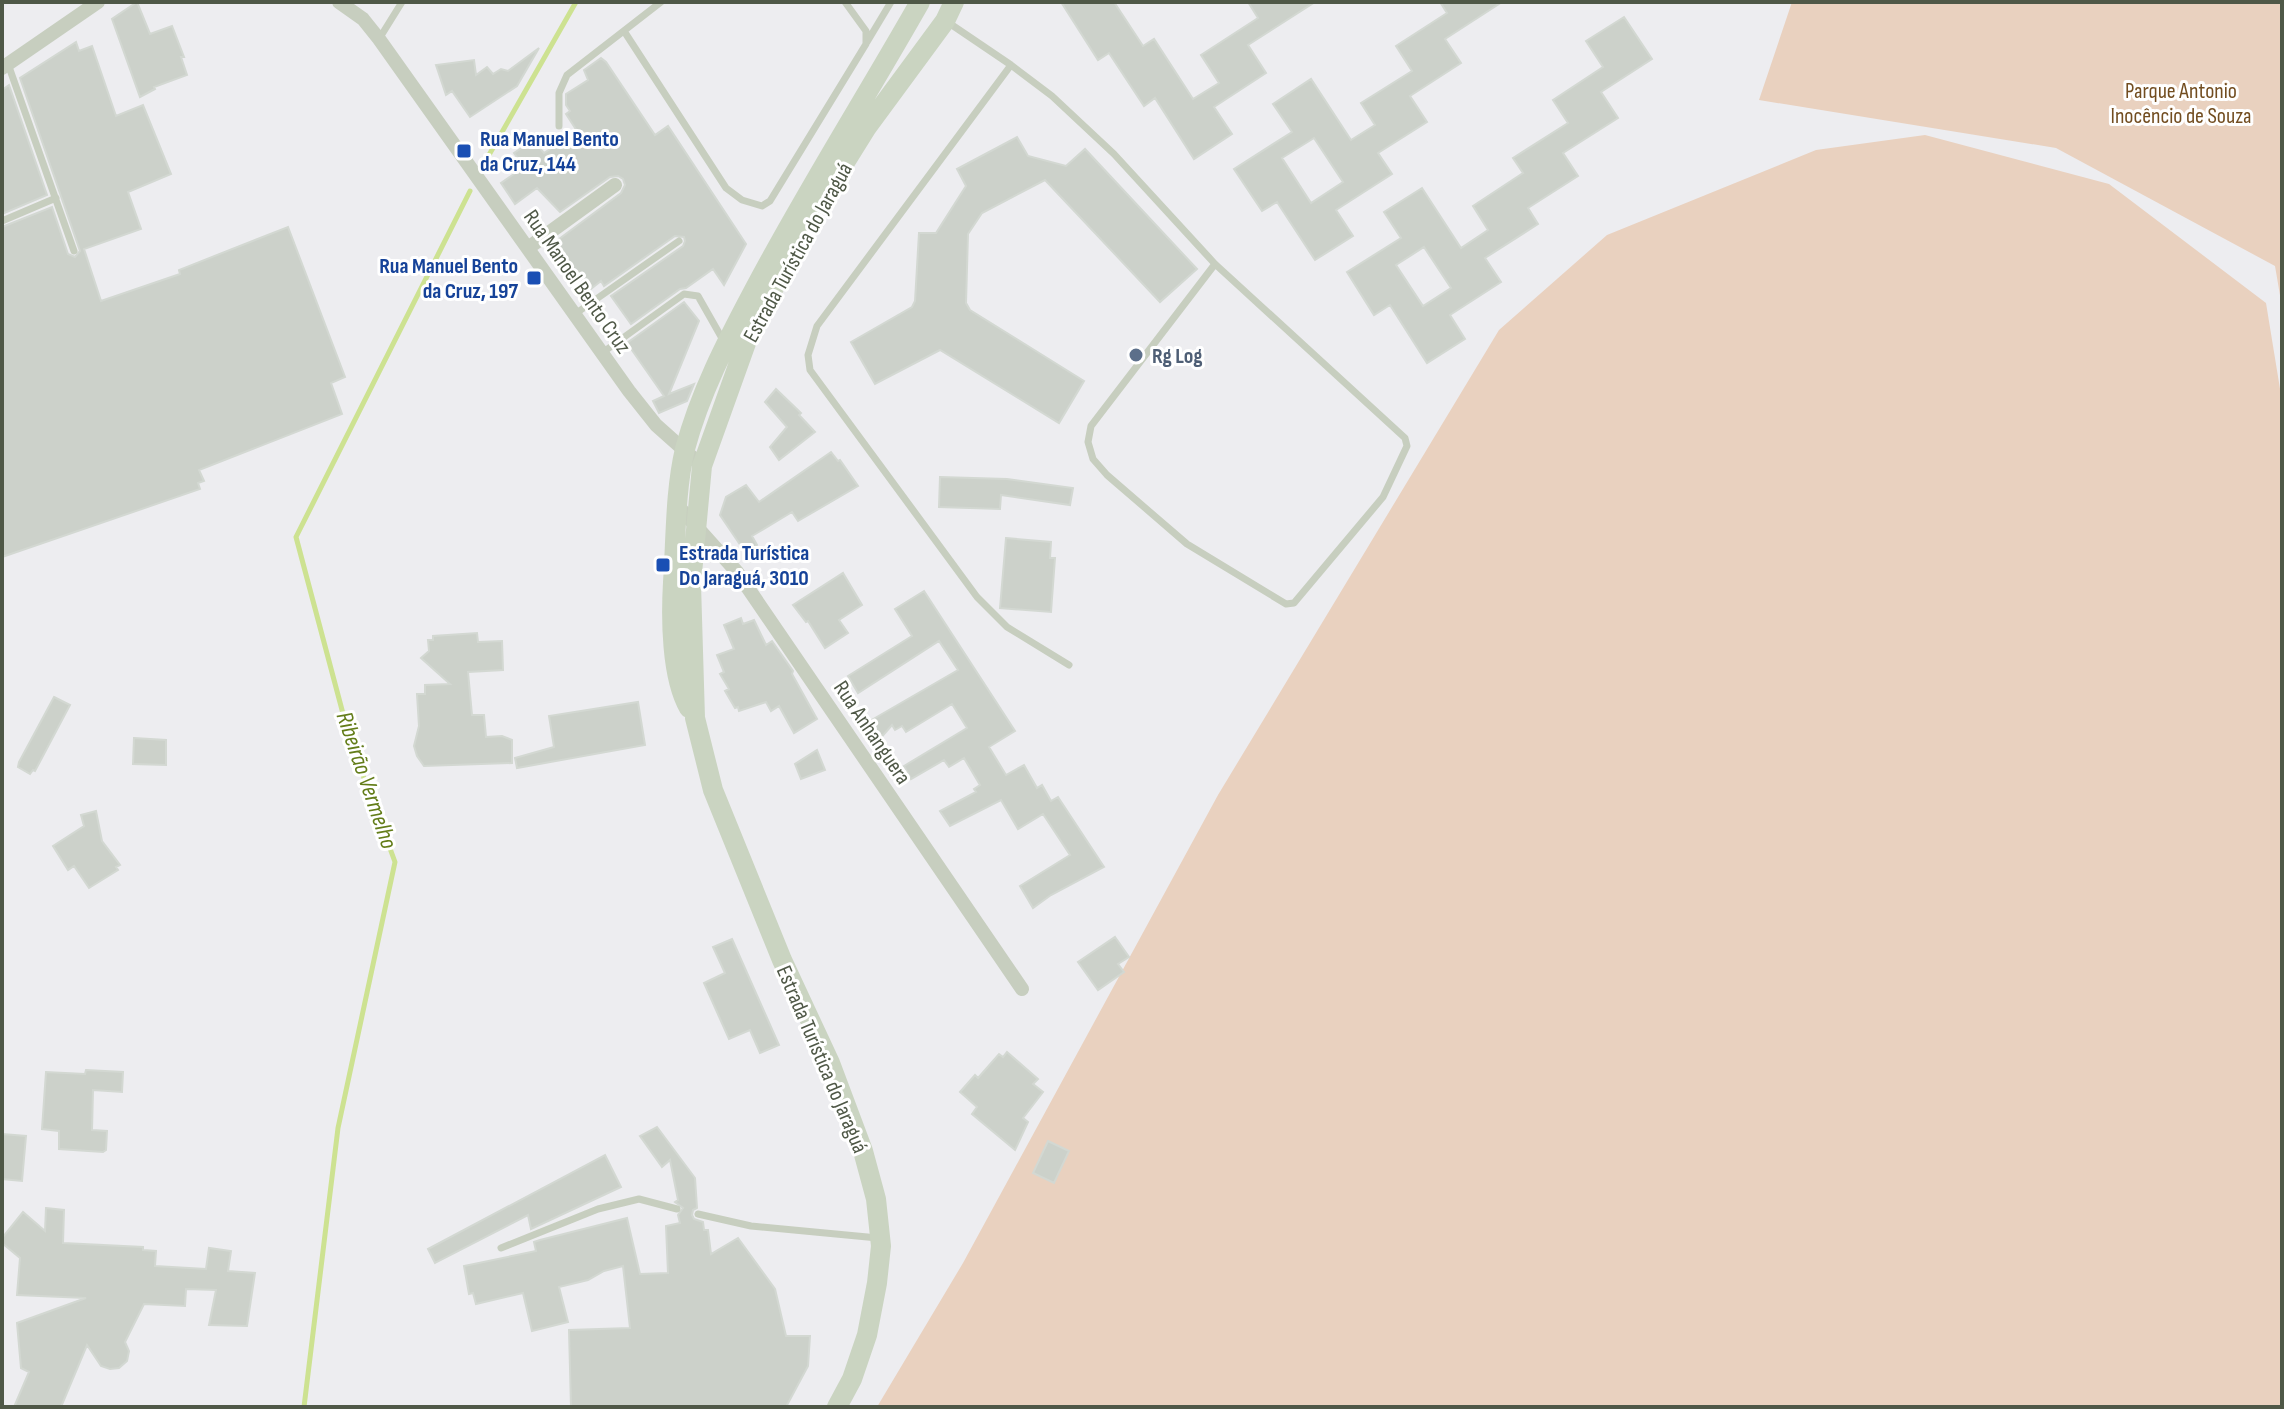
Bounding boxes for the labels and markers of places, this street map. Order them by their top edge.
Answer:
place label: Rua Manuel Bento da Cruz, 144 [480,126,619,178]
marker: Rua Manuel Bento da Cruz, 144 [455,142,473,160]
place label: Rua Manuel Bento da Cruz, 197 [379,253,518,305]
marker: Rua Manuel Bento da Cruz, 197 [525,269,543,287]
place label: Rg Log [1152,343,1203,370]
marker: Rg Log [1127,346,1145,364]
place label: Estrada Turística Do Jaraguá, 3010 [679,540,809,592]
marker: Estrada Turística Do Jaraguá, 3010 [654,556,672,574]

